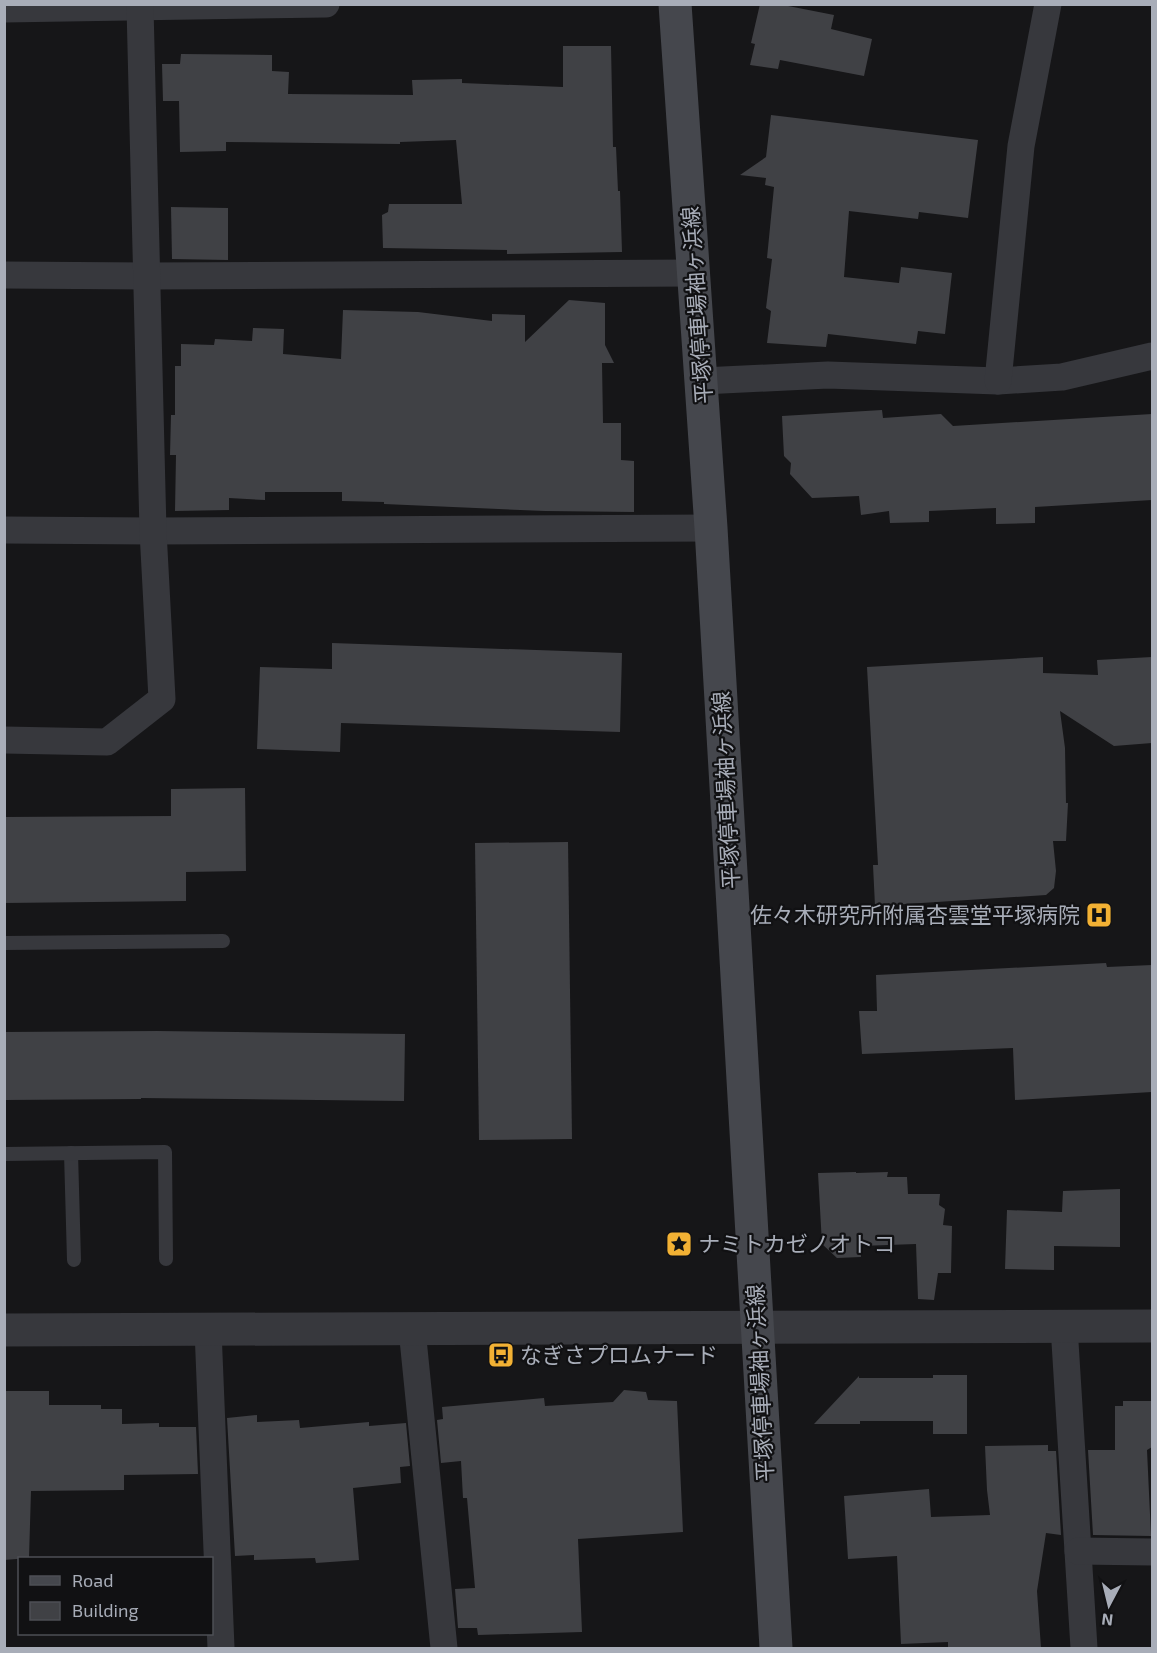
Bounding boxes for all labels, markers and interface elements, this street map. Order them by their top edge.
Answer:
street label: 平塚停車場袖ヶ浜線 [676,205,716,405]
street label: 平塚停車場袖ヶ浜線 [707,690,743,890]
hospital icon: 佐々木研究所附属杏雲堂平塚病院 [1084,900,1114,930]
place label: 佐々木研究所附属杏雲堂平塚病院 [750,901,1080,927]
place icon: ナミトカゼノオトコ [664,1229,694,1259]
place label: ナミトカゼノオトコ [698,1230,895,1256]
street label: 平塚停車場袖ヶ浜線 [741,1283,777,1483]
bus stop icon: なぎさプロムナード [486,1340,516,1370]
place label: なぎさプロムナード [520,1341,718,1367]
legend [18,1557,213,1635]
text: Road [72,1569,113,1591]
north arrow [1079,1575,1139,1635]
text: Building [72,1599,139,1621]
text: N [1100,1610,1114,1631]

